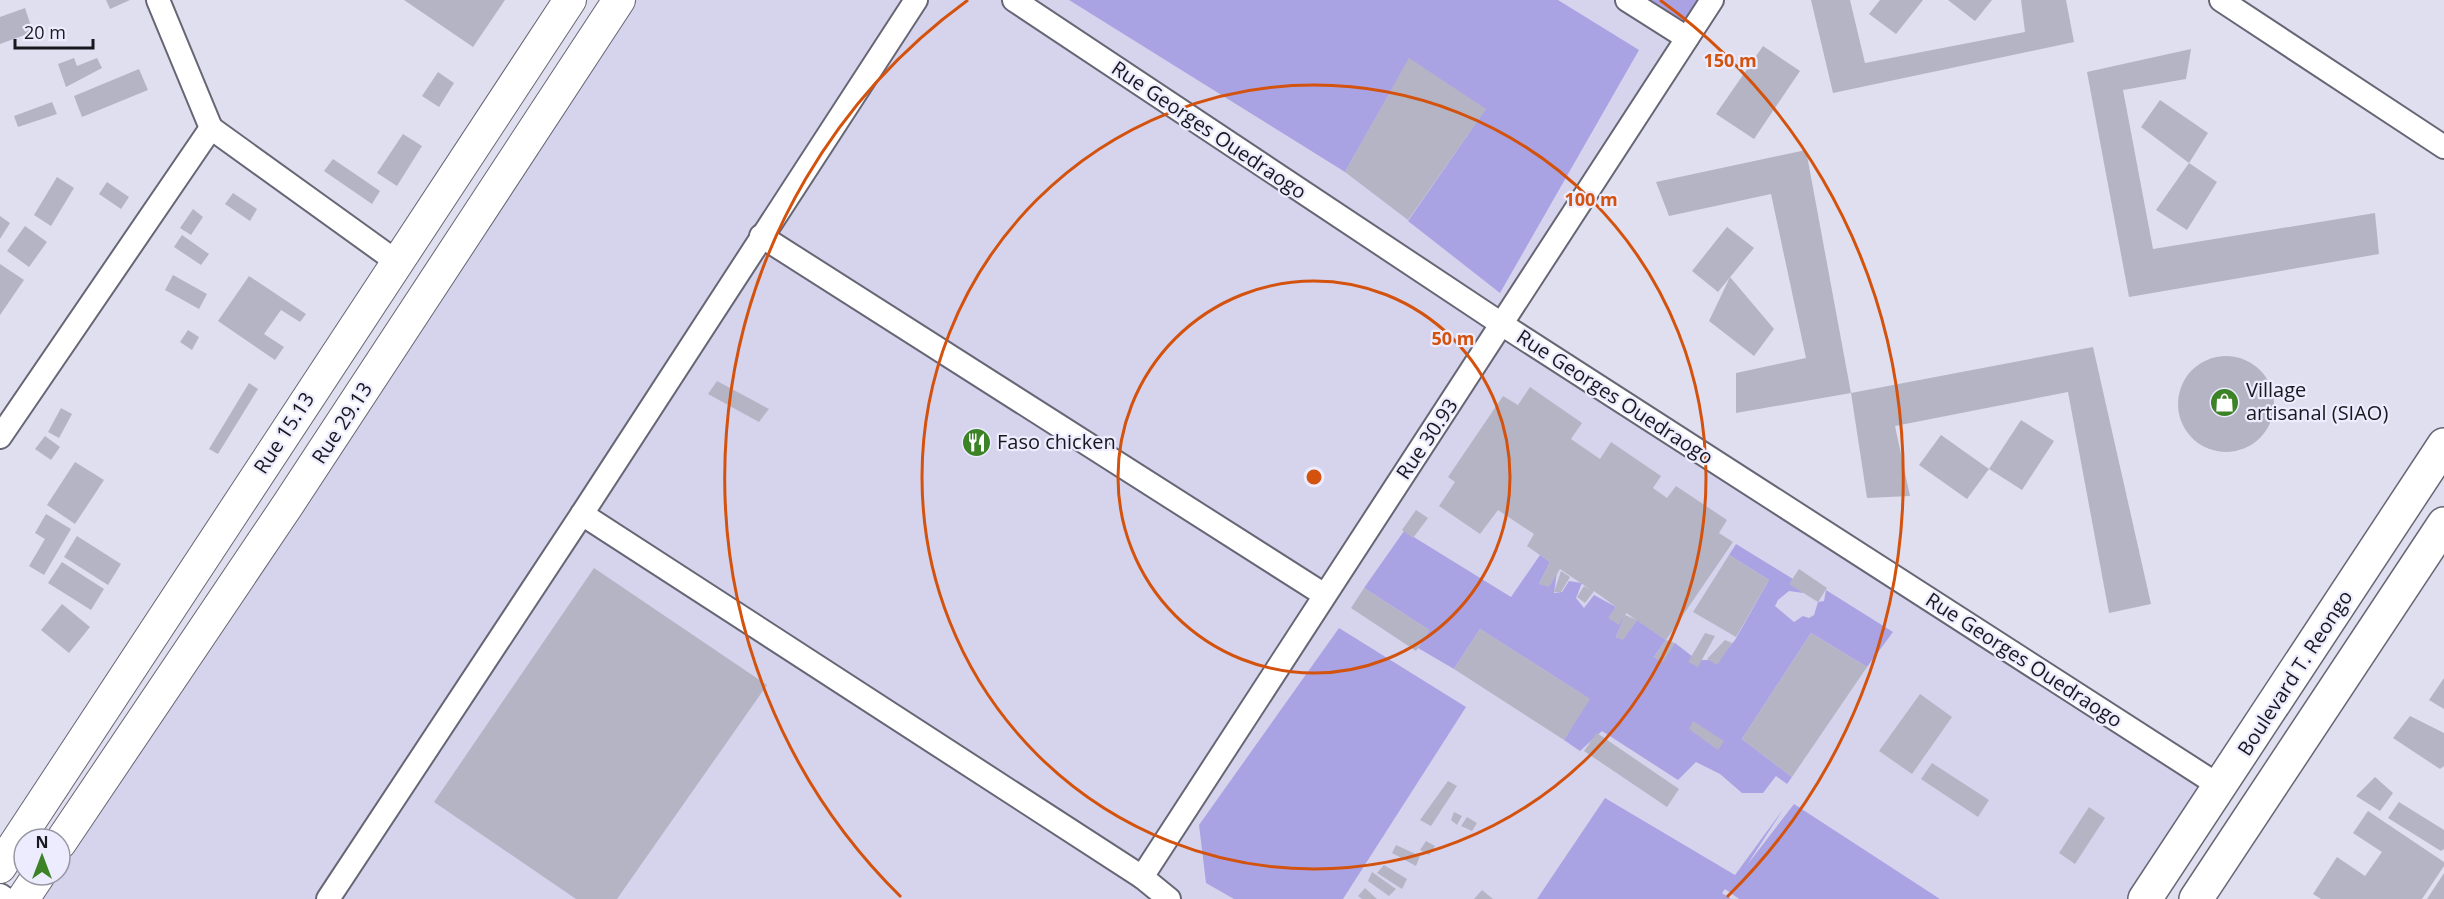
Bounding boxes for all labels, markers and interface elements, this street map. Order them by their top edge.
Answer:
scale bar [15,12,93,50]
text: 20 m [24,20,66,44]
text: 150 m [1703,48,1757,72]
street label: Rue Georges Ouedraogo [1107,54,1312,205]
text: 100 m [1564,187,1618,211]
street label: Rue Georges Ouedraogo [1512,323,1719,470]
text: 50 m [1432,326,1474,350]
place label: Village artisanal (SIAO) [2246,376,2388,426]
street label: Rue 29.13 [305,377,378,469]
shop icon: Village artisanal (SIAO) [2209,386,2241,418]
street label: Rue 15.13 [247,387,320,479]
street label: Rue 30.93 [1390,393,1464,484]
restaurant icon: Faso chicken [960,426,992,458]
place label: Faso chicken [997,428,1116,455]
centre of rings [1304,467,1324,487]
street label: Boulevard T. Reongo [2231,585,2358,761]
street label: Rue Georges Ouedraogo [1921,586,2128,733]
north arrow [12,827,72,887]
text: N [35,831,49,853]

